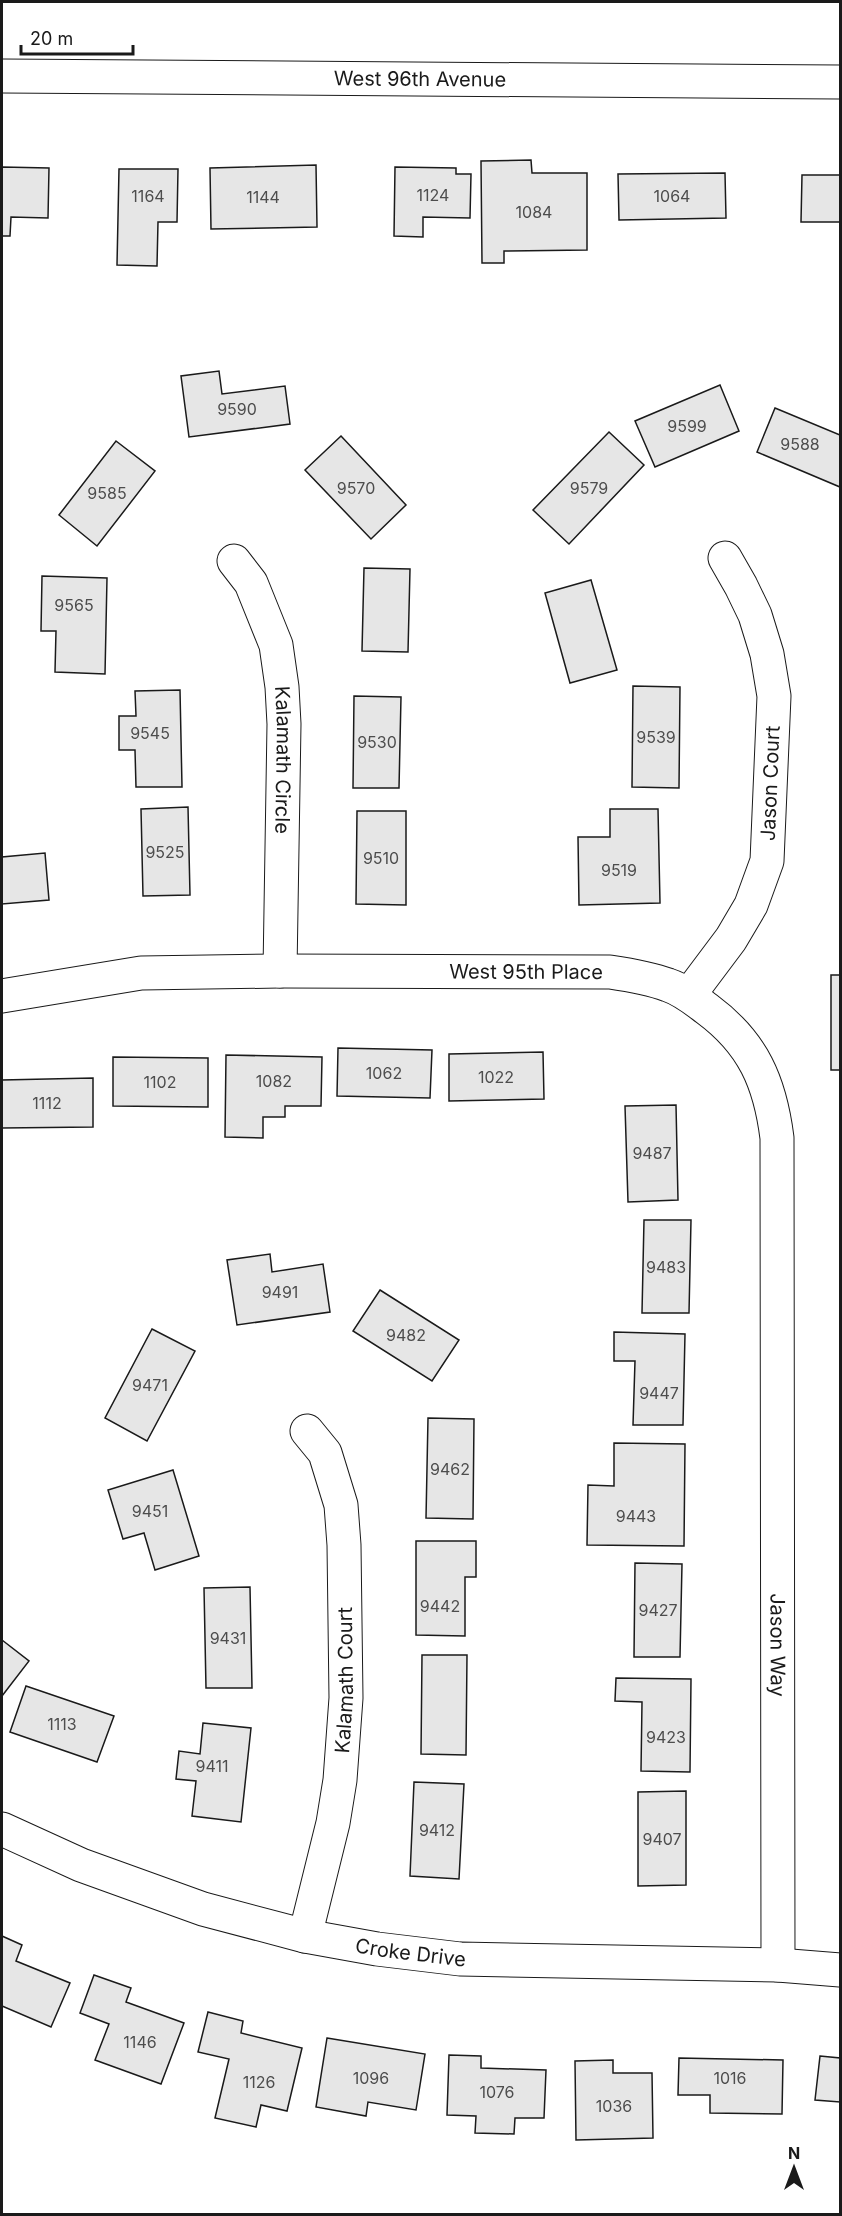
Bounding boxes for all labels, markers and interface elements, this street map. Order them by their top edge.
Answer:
scale bar [21,18,134,56]
text: 20 m [30,28,73,49]
street label: West 96th Avenue [334,66,506,92]
house number: 1124 [417,185,449,205]
house number: 1164 [131,186,165,206]
house number: 1064 [654,186,690,206]
house number: 1144 [246,187,280,207]
house number: 1084 [516,202,552,222]
house number: 9590 [217,399,257,419]
house number: 9599 [667,416,707,436]
house number: 9588 [780,434,820,454]
house number: 9570 [337,478,375,498]
house number: 9579 [570,478,608,498]
house number: 9585 [87,483,127,503]
house number: 9565 [54,595,94,615]
street label: Kalamath Circle [270,685,296,834]
house number: 9545 [130,723,170,743]
street label: Jason Court [756,725,785,842]
house number: 9539 [636,727,676,747]
house number: 9530 [357,732,397,752]
house number: 9525 [145,842,185,862]
house number: 9510 [363,848,399,868]
house number: 9519 [601,860,637,880]
street label: West 95th Place [449,960,603,984]
house number: 1062 [366,1063,402,1083]
house number: 1022 [478,1067,514,1087]
house number: 1082 [256,1071,292,1091]
house number: 1102 [144,1072,176,1092]
house number: 1112 [32,1093,62,1113]
house number: 9487 [632,1143,672,1163]
house number: 9483 [646,1257,686,1277]
house number: 9491 [262,1282,298,1302]
house number: 9482 [386,1325,426,1345]
house number: 9471 [132,1375,168,1395]
house number: 9447 [639,1383,679,1403]
house number: 9462 [430,1459,470,1479]
house number: 9451 [132,1501,168,1521]
house number: 9443 [616,1506,656,1526]
street label: Jason Way [766,1593,790,1697]
house number: 9442 [420,1596,460,1616]
house number: 9427 [638,1600,678,1620]
street label: Kalamath Court [330,1606,358,1754]
house number: 9431 [210,1628,246,1648]
house number: 1113 [47,1714,77,1734]
house number: 9423 [646,1727,686,1747]
house number: 9411 [196,1756,228,1776]
house number: 9412 [419,1820,455,1840]
house number: 9407 [642,1829,682,1849]
street label: Croke Drive [353,1933,466,1971]
house number: 1146 [123,2032,157,2052]
house number: 1096 [353,2068,389,2088]
house number: 1016 [713,2068,747,2088]
house number: 1126 [243,2072,275,2092]
house number: 1076 [479,2082,515,2102]
house number: 1036 [596,2096,632,2116]
north arrow [764,2138,824,2198]
text: N [788,2143,800,2163]

